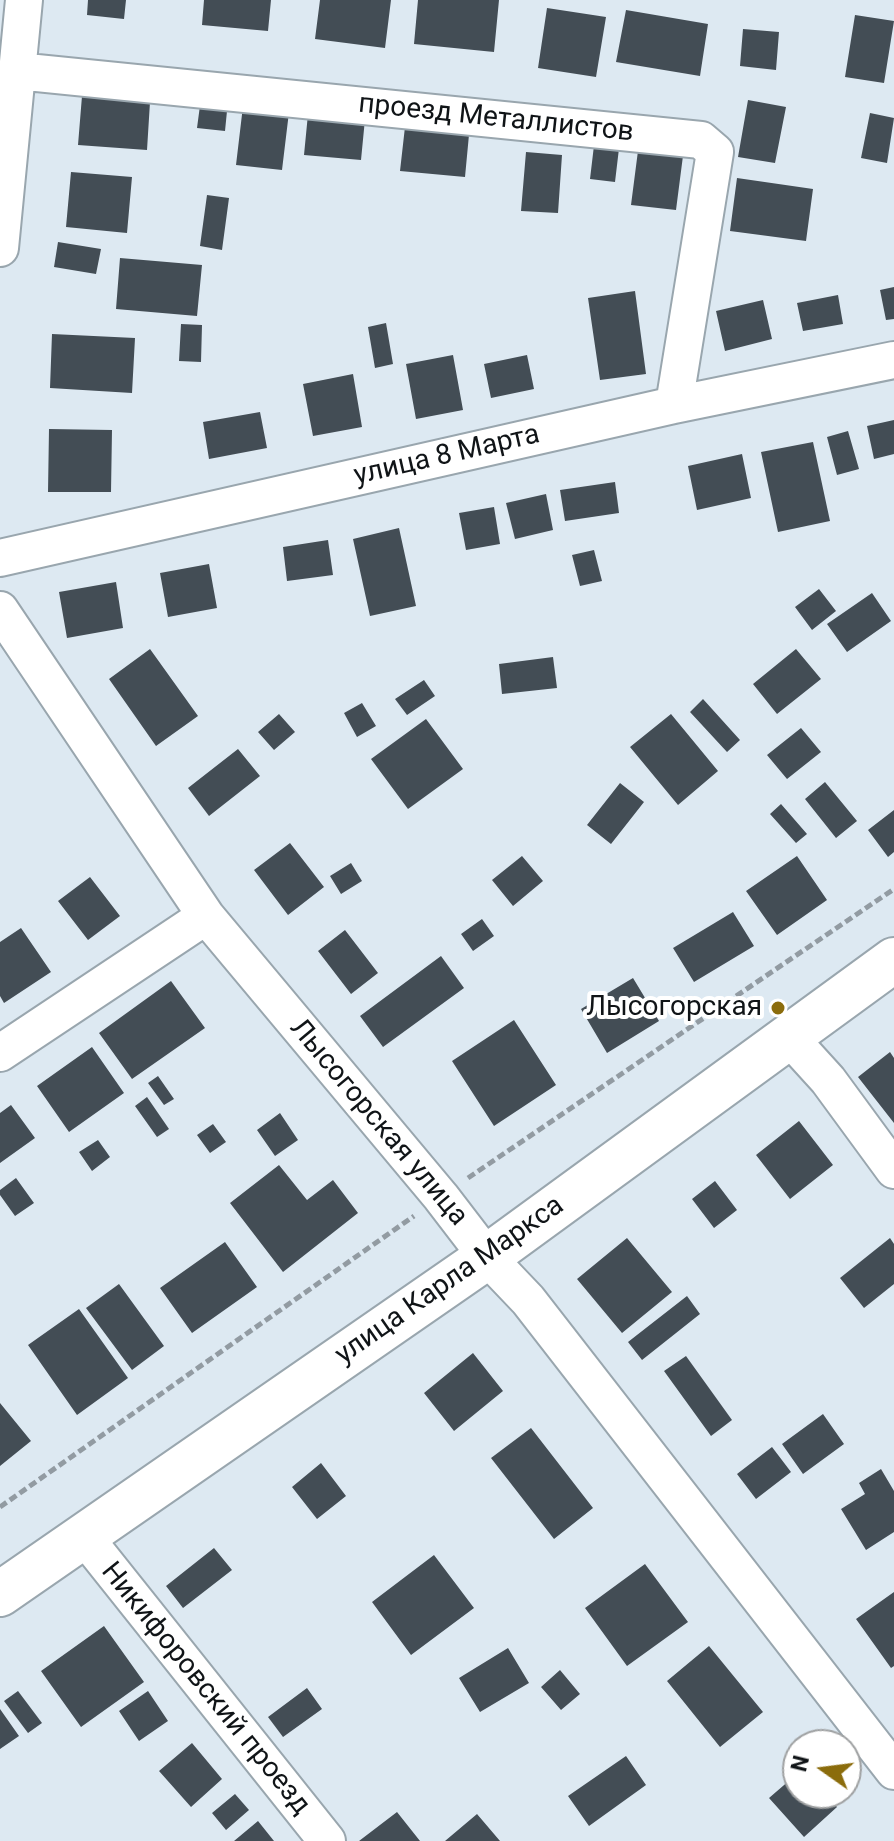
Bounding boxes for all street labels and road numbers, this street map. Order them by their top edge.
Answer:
street label: проезд Металлистов [357,88,635,150]
street label: улица 8 Марта [351,418,543,494]
street label: Лысогорская улица [282,1013,474,1233]
street label: улица Карла Маркса [329,1189,571,1373]
street label: Никифоровский проезд [93,1556,317,1822]

